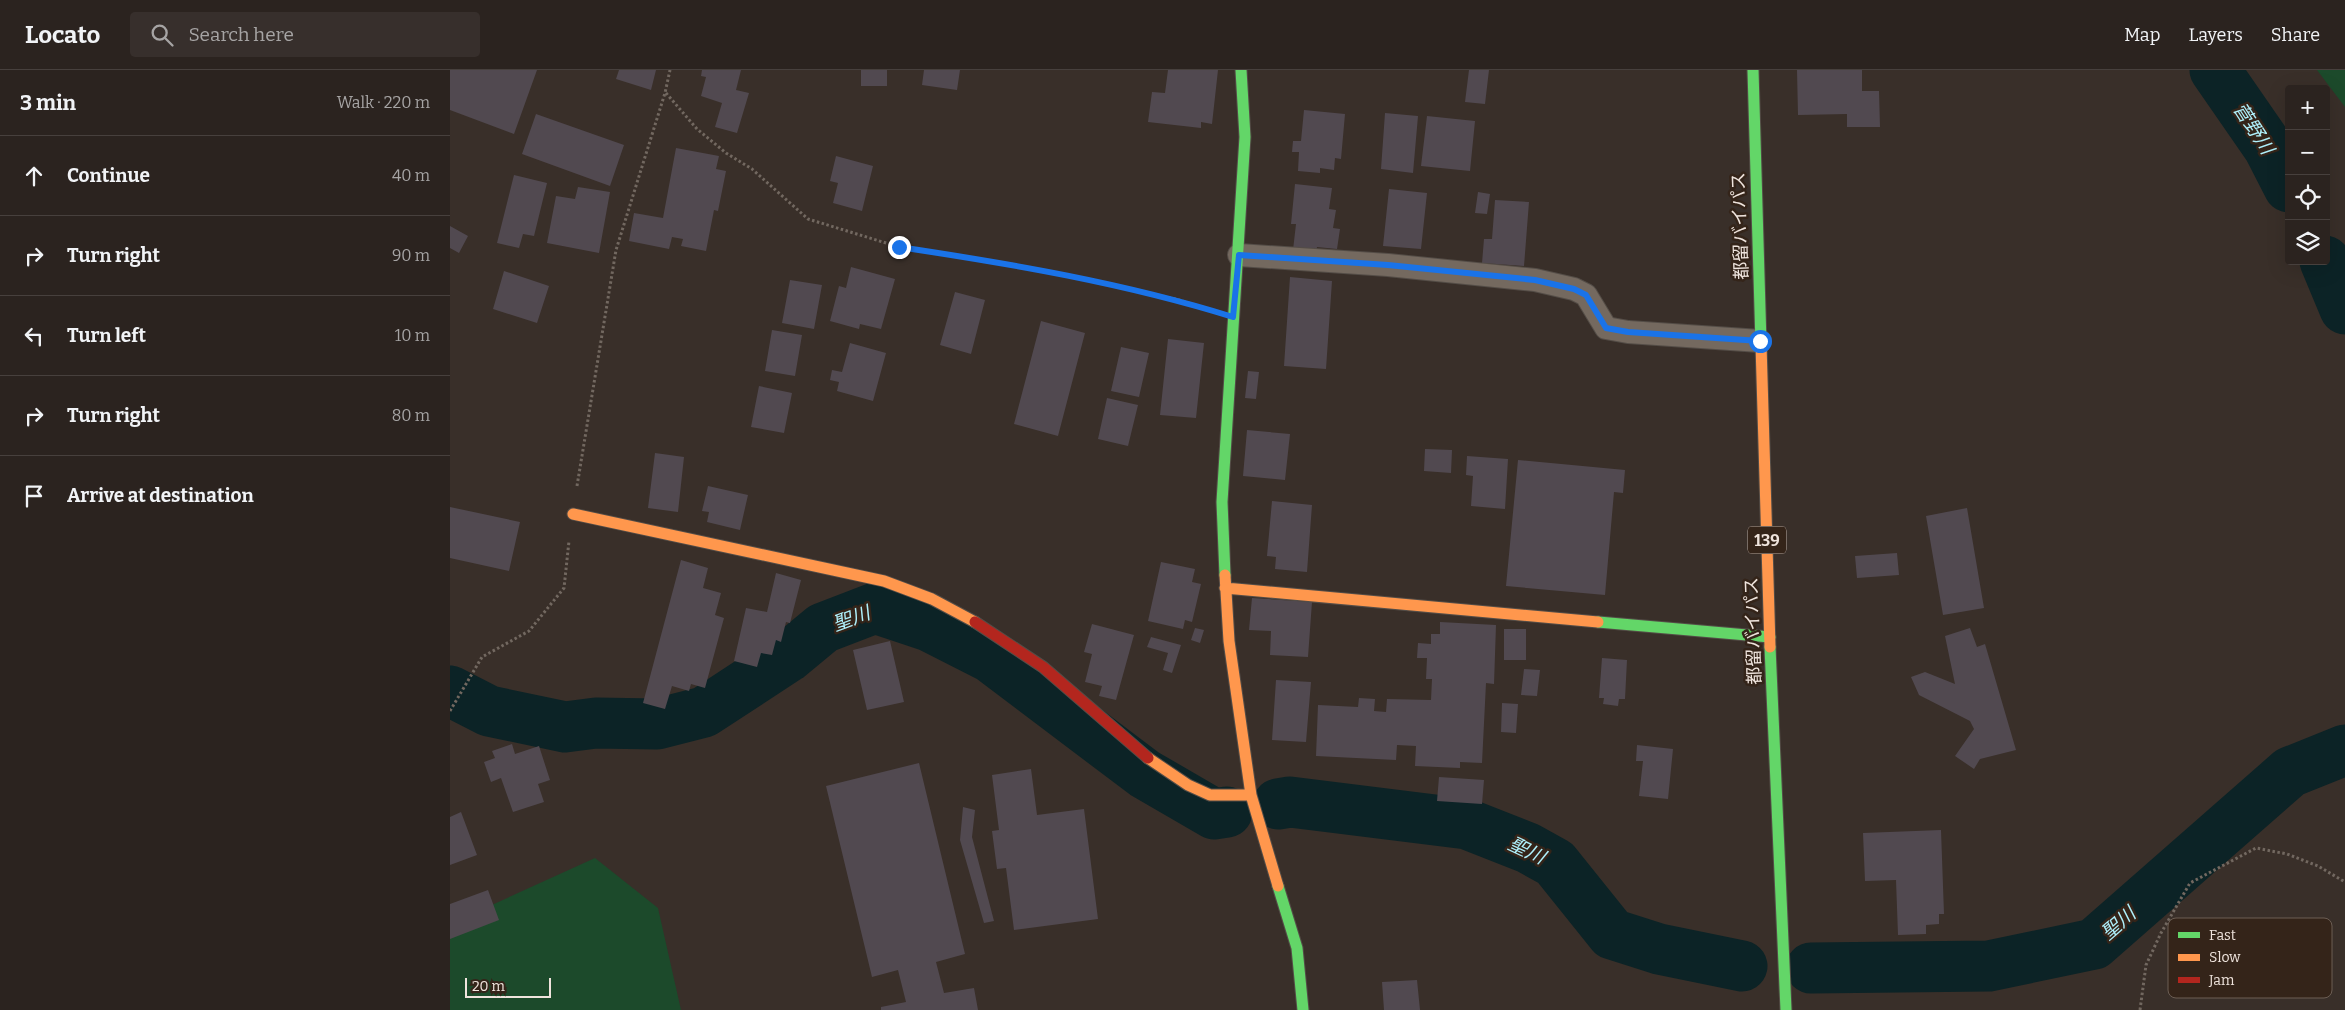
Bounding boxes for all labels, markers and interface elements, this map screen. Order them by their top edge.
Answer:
search box [130,12,480,57]
text: Locato [25,21,100,49]
icon: search [148,21,176,49]
text: Search here [188,23,294,46]
text: Map [2124,24,2160,46]
text: Layers [2188,24,2243,46]
text: Share [2271,24,2320,46]
map controls [2285,85,2330,265]
button: + [2285,85,2330,130]
text: 3 min [20,90,76,116]
text: Walk · 220 m [337,93,430,112]
water label: 菅野川 [2228,98,2280,160]
button: − [2285,130,2330,175]
icon: ahead [20,162,48,190]
text: Continue [67,164,150,187]
text: 40 m [392,166,430,185]
street label: 都留バイパス [1727,172,1753,280]
button: locate [2285,175,2330,220]
button: layers [2285,220,2330,265]
route end [888,236,911,259]
icon: right [20,242,48,270]
text: Turn right [67,244,160,267]
text: 90 m [392,246,430,265]
icon: left [20,322,48,350]
text: Turn left [67,324,146,347]
text: 10 m [395,326,430,345]
route start [1749,330,1772,353]
icon: right [20,402,48,430]
text: Turn right [67,404,160,427]
text: 80 m [392,406,430,425]
icon: arrive [20,482,48,510]
text: Arrive at destination [67,484,254,507]
road number: 139 [1748,526,1786,554]
street label: 都留バイパス [1740,577,1766,685]
water label: 聖川 [829,600,875,636]
water label: 聖川 [1505,832,1551,870]
water label: 聖川 [2096,901,2142,945]
legend [2168,918,2332,998]
text: Fast [2209,927,2236,944]
text: Slow [2209,949,2241,966]
text: Jam [2208,972,2235,989]
scale bar [465,975,551,998]
text: 20 m [472,978,505,995]

